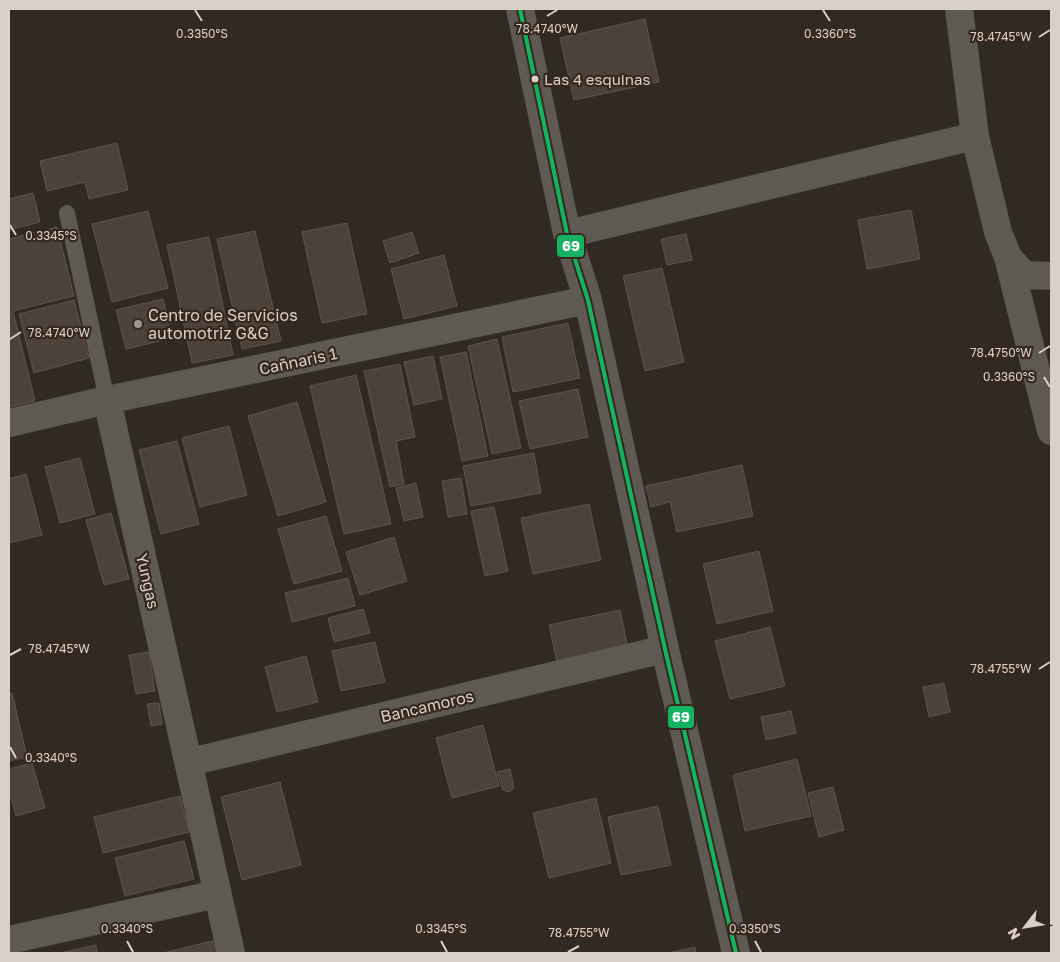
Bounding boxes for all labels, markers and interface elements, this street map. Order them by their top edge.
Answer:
text: 78.4740°W [516,21,578,36]
text: 0.3350°S [176,26,228,41]
text: 0.3360°S [804,26,856,41]
text: 78.4745°W [970,29,1032,44]
place label: Las 4 esquinas [544,70,650,88]
marker: Las 4 esquinas [530,74,540,84]
text: 0.3345°S [25,228,77,243]
line badge: 69 [556,234,585,258]
text: 69 [562,237,580,254]
place label: Centro de Servicios automotriz G&G [148,305,298,343]
marker: Centro de Servicios automotriz G&G [132,318,144,330]
text: 78.4740°W [28,325,90,340]
street label: Cañnaris 1 [257,343,339,379]
text: 78.4750°W [970,345,1032,360]
text: 0.3360°S [983,369,1035,384]
street label: Yungas [132,551,164,611]
text: 78.4745°W [28,641,90,656]
text: 78.4755°W [970,661,1032,676]
street label: Bancamoros [378,686,476,726]
line badge: 69 [667,705,695,729]
text: 69 [672,708,690,725]
text: 0.3340°S [25,750,77,765]
north arrow [1000,902,1050,952]
text: 0.3340°S [101,921,153,936]
text: 0.3345°S [415,921,467,936]
text: 0.3350°S [729,921,781,936]
text: 78.4755°W [548,925,610,940]
text: N [1003,925,1023,943]

